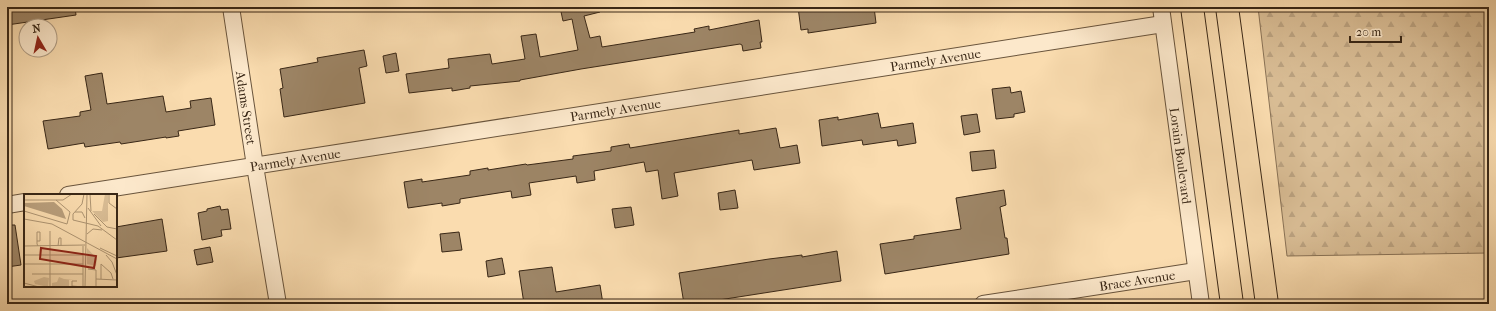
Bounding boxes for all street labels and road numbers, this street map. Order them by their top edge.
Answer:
street label: Parmely Avenue [889,45,982,74]
street label: Adams Street [233,69,259,146]
street label: Parmely Avenue [569,95,662,124]
street label: Lorain Boulevard [1167,107,1195,206]
street label: Parmely Avenue [249,145,342,174]
street label: Brace Avenue [1098,267,1177,293]

